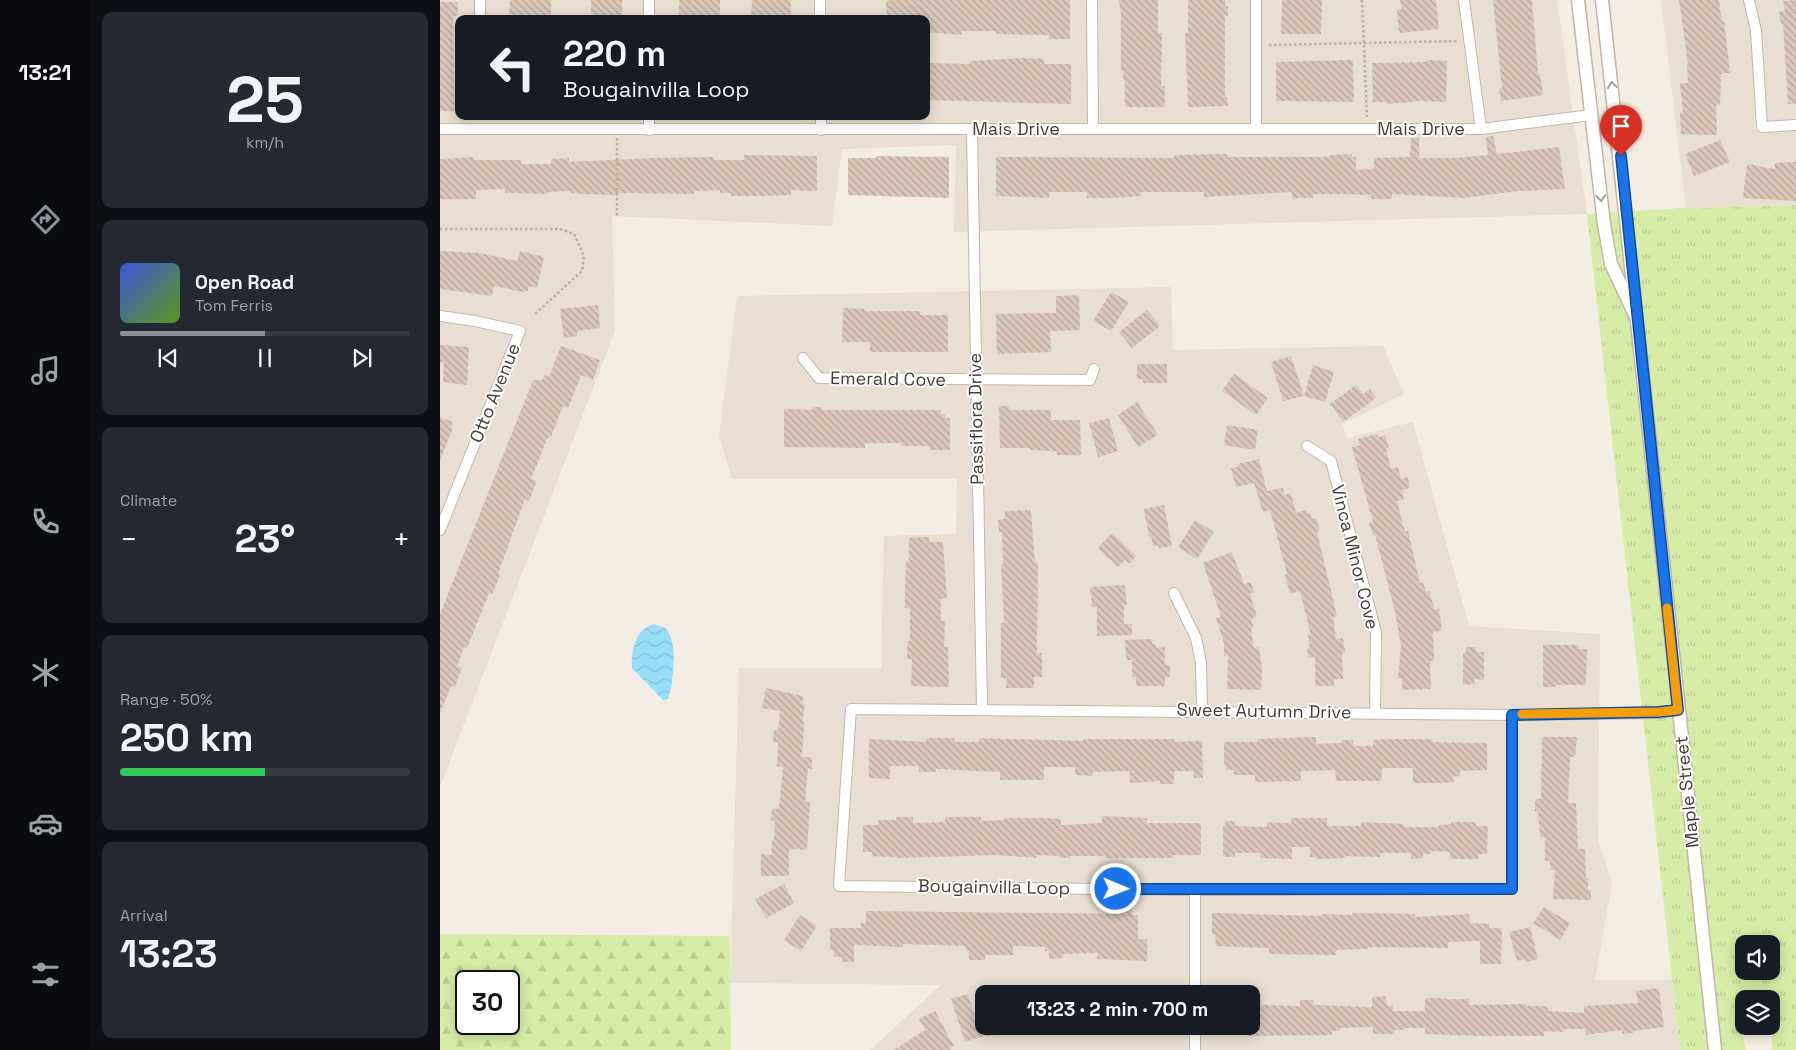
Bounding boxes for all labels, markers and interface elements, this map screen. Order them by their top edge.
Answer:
text: 220 m [563,32,666,76]
icon: left [480,35,545,100]
text: 13:21 [19,58,71,86]
text: 25 [226,58,304,141]
text: Bougainvilla Loop [563,75,750,103]
one-way arrow [1607,81,1618,89]
pin [1600,105,1642,156]
icon: arrive [1607,112,1635,140]
street label: Mais Drive [972,117,1060,140]
street label: Mais Drive [1377,117,1465,140]
text: km/h [246,132,284,153]
one-way arrow [1595,194,1606,202]
icon: directions [28,202,63,237]
text: Open Road [195,270,294,295]
text: Tom Ferris [195,295,273,316]
street label: Otto Avenue [464,340,525,446]
icon: previous [154,344,182,372]
icon: pause [251,344,279,372]
icon: next [348,344,376,372]
icon: music [28,353,63,388]
street label: Passiflora Drive [963,353,988,485]
street label: Emerald Cove [830,366,946,391]
street label: Vinca Minor Cove [1326,482,1385,632]
text: Climate [120,490,177,511]
icon: phone [28,504,63,539]
text: 23° [235,515,295,563]
text: − [120,521,137,557]
text: + [393,521,410,557]
icon: climate [28,655,63,690]
text: Range · 50% [120,689,212,710]
street label: Sweet Autumn Drive [1176,697,1352,724]
text: 250 km [120,714,254,762]
street label: Maple Street [1669,735,1704,849]
icon: car [28,806,63,841]
position arrow [1089,862,1141,914]
street label: Bougainvilla Loop [918,874,1071,899]
text: Arrival [120,905,168,926]
text: 13:23 [120,930,217,978]
map controls [1735,935,1780,1035]
button: sound [1735,935,1780,980]
icon: filters [28,957,63,992]
speed limit sign: 30 [455,970,520,1035]
button: layers [1735,990,1780,1035]
text: 13:23 · 2 min · 700 m [1027,997,1208,1022]

